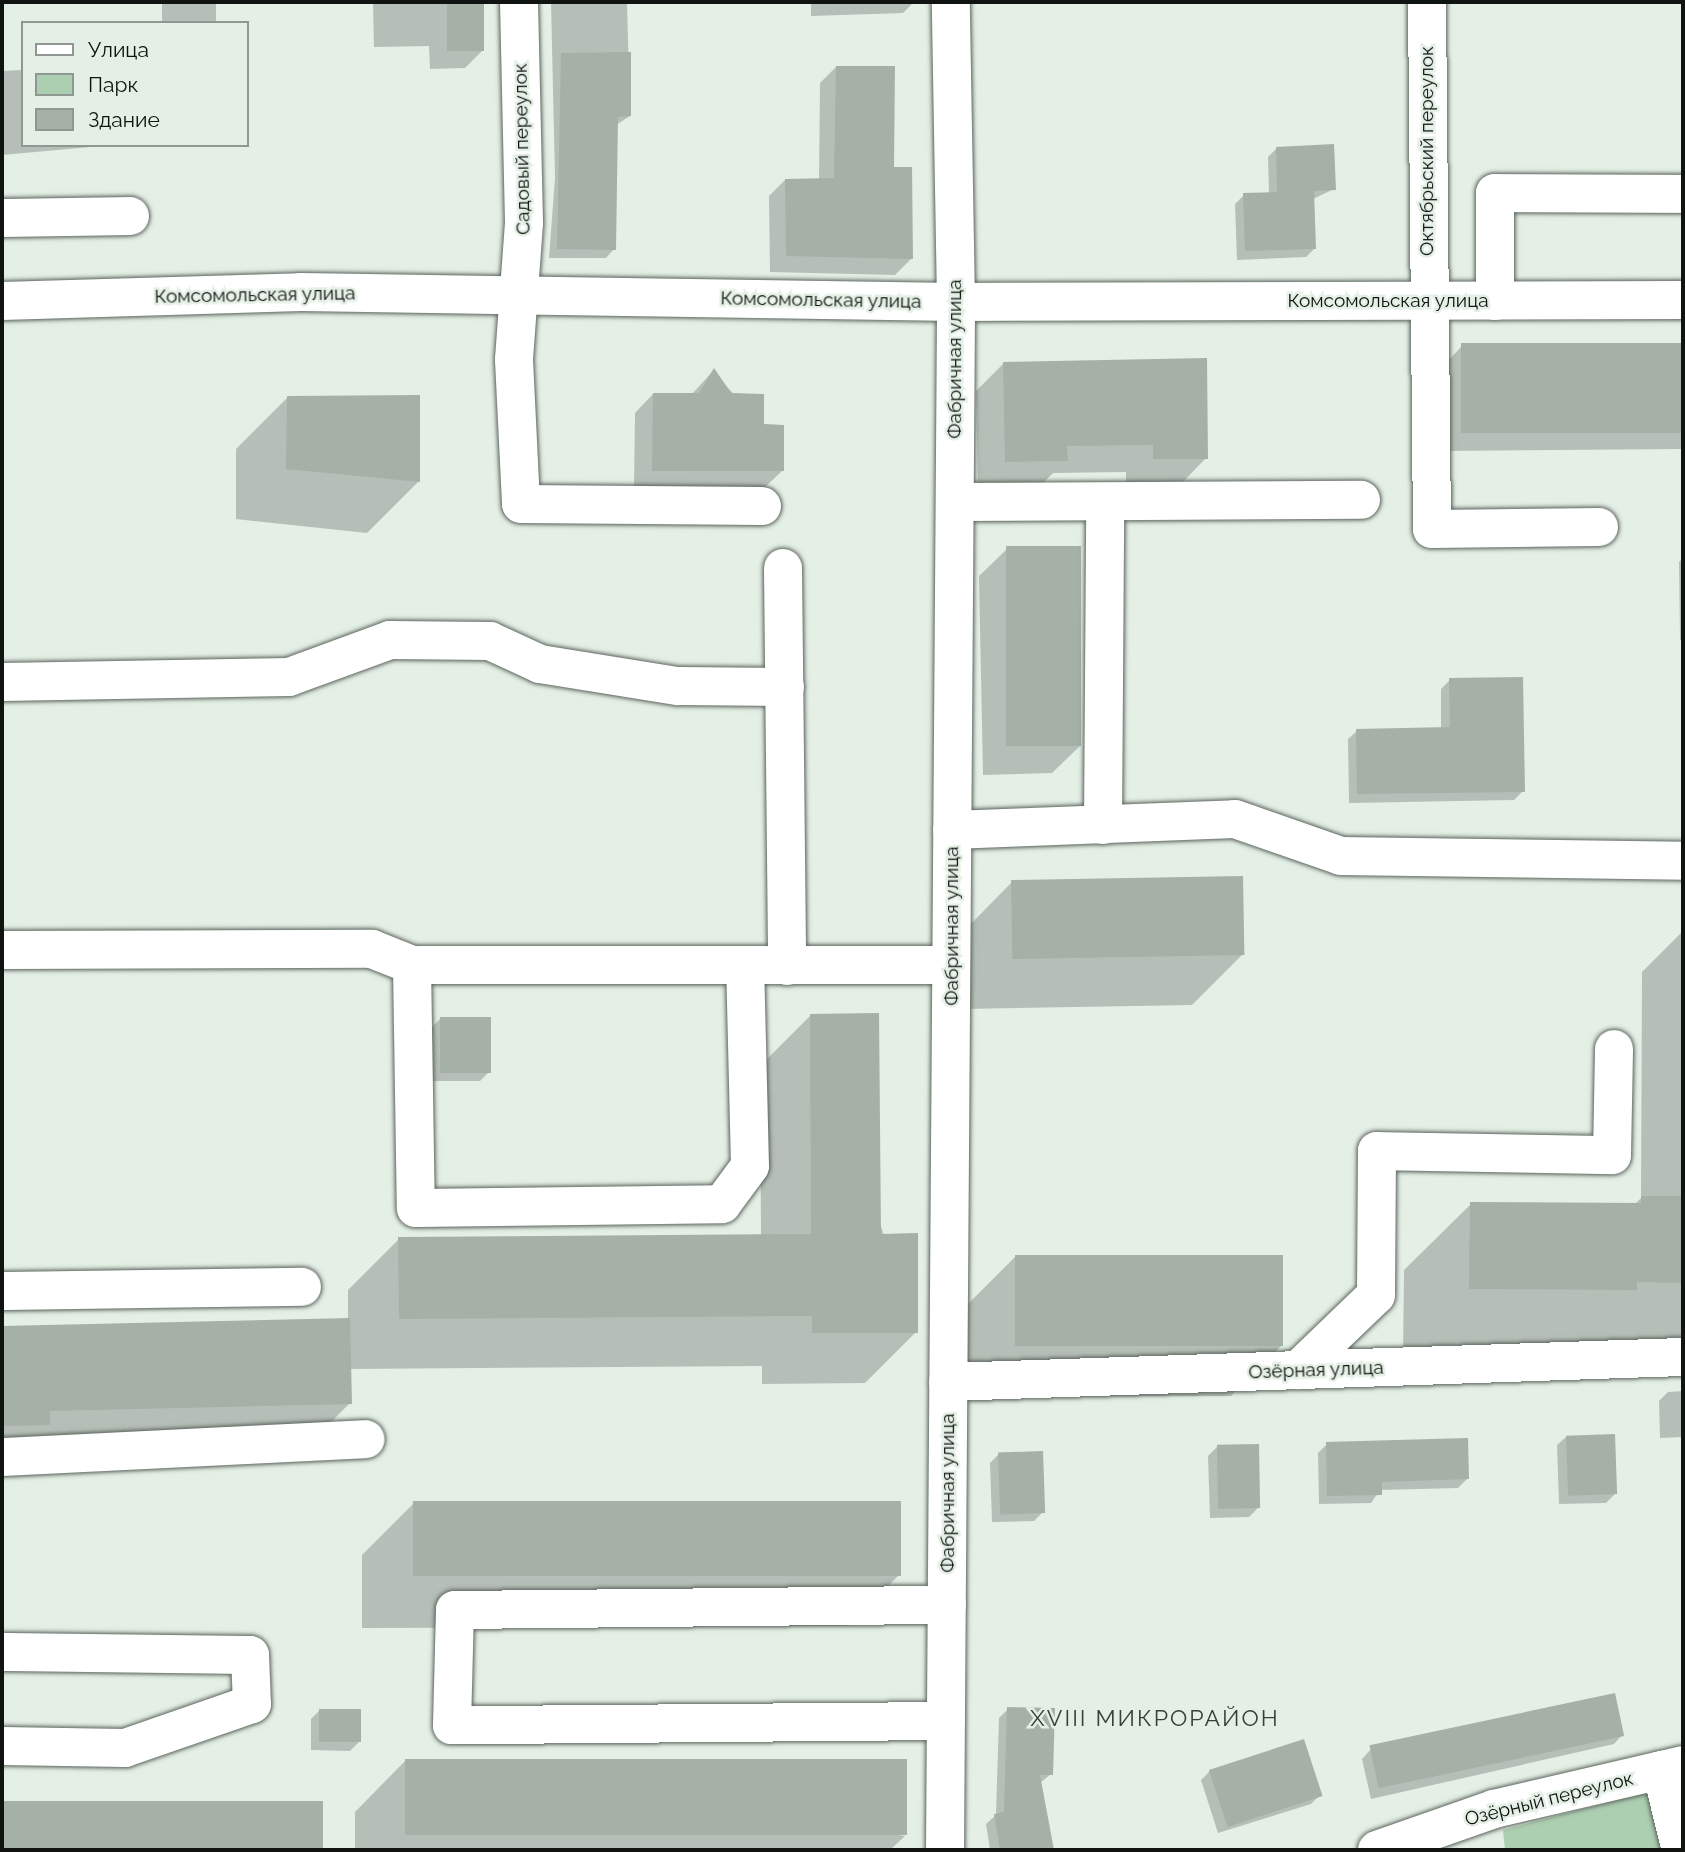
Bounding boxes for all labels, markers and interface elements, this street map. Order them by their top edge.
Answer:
legend [21,21,248,147]
text: Улица [88,37,149,62]
street label: Октябрьский переулок [1416,46,1438,256]
street label: Садовый переулок [509,63,535,235]
text: Парк [88,72,138,97]
text: Здание [88,107,160,132]
street label: Фабричная улица [944,279,966,439]
street label: Комсомольская улица [154,282,356,308]
street label: Комсомольская улица [720,287,922,313]
street label: Комсомольская улица [1287,290,1489,312]
street label: Фабричная улица [941,846,963,1006]
street label: Озёрная улица [1248,1356,1384,1384]
street label: Фабричная улица [937,1413,959,1573]
district label: XVIII МИКРОРАЙОН [1032,1704,1278,1732]
street label: Озёрный переулок [1462,1767,1636,1831]

